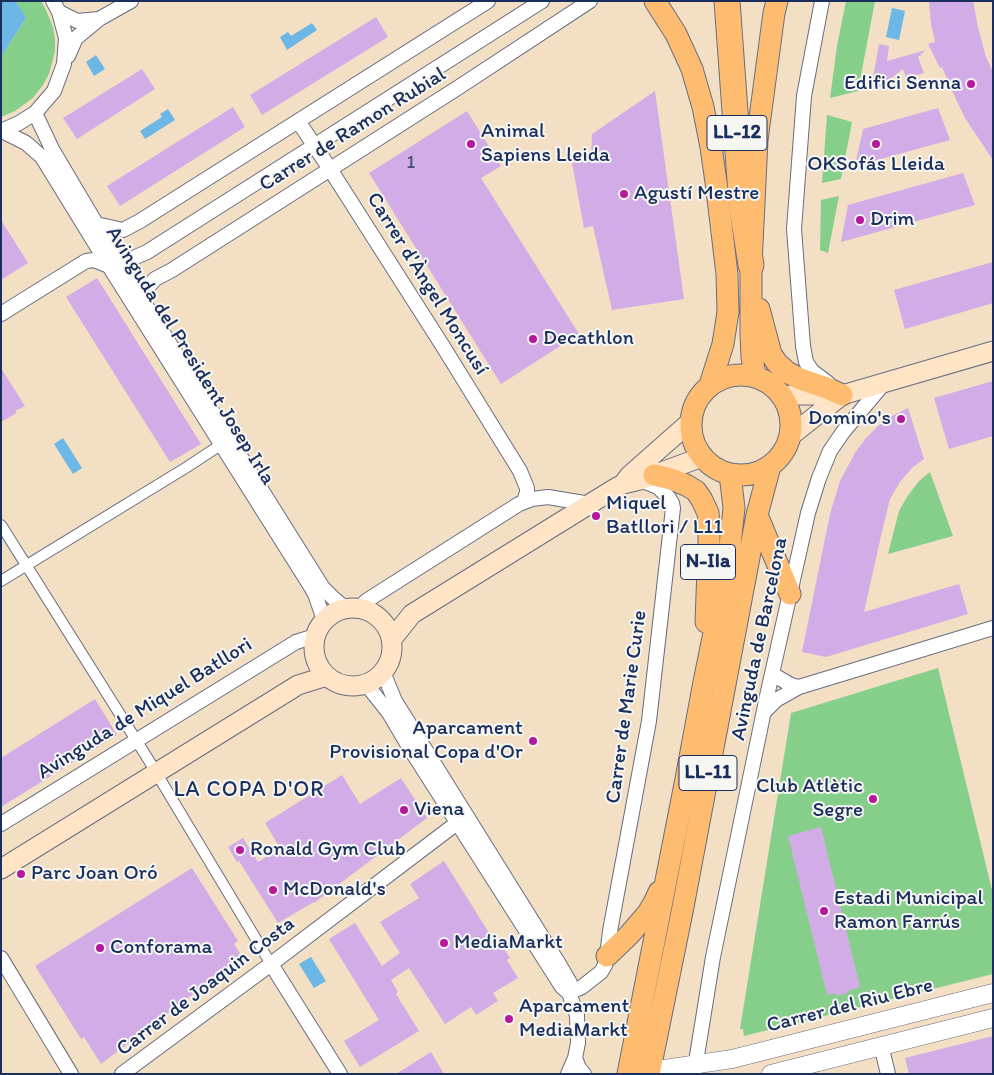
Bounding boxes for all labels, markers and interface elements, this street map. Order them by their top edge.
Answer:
street label: Carrer de Ramon Rubial [255,62,451,198]
place label: Edifici Senna [844,71,961,97]
marker: Edifici Senna [965,78,977,90]
road number: LL-12 [707,116,767,150]
place label: Animal Sapiens Lleida [481,119,610,169]
marker: Animal Sapiens Lleida [465,138,477,150]
marker: OKSofás Lleida [870,138,882,150]
house number: 1 [407,152,415,174]
place label: OKSofás Lleida [807,152,945,178]
place label: Agustí Mestre [634,181,759,207]
street label: Carrer d'Àngel Moncusí [361,188,493,380]
marker: Agustí Mestre [618,188,630,200]
place label: Drim [870,207,915,233]
marker: Drim [854,214,866,226]
street label: Avinguda del President Josep Irla [100,222,280,490]
place label: Decathlon [543,326,634,352]
marker: Decathlon [527,333,539,345]
place label: Domino's [808,406,891,432]
marker: Domino's [895,413,907,425]
place label: Miquel Batllori / L11 [606,491,723,541]
marker: Miquel Batllori / L11 [590,510,602,522]
street label: Avinguda de Barcelona [726,535,794,743]
road number: N-IIa [680,544,736,580]
street label: Carrer de Marie Curie [601,609,653,805]
street label: Avinguda de Miquel Batllori [33,632,257,786]
place label: Aparcament Provisional Copa d'Or [329,716,523,766]
marker: Aparcament Provisional Copa d'Or [527,735,539,747]
road number: LL-11 [679,756,737,790]
place label: Club Atlètic Segre [756,774,863,824]
district label: LA COPA D'OR [171,777,327,803]
marker: Club Atlètic Segre [867,793,879,805]
place label: Viena [414,797,464,823]
marker: Viena [398,804,410,816]
place label: Ronald Gym Club [250,837,406,863]
marker: Ronald Gym Club [234,844,246,856]
place label: Parc Joan Oró [31,861,158,887]
marker: Parc Joan Oró [15,868,27,880]
place label: McDonald's [283,877,386,903]
marker: McDonald's [267,884,279,896]
place label: Estadi Municipal Ramon Farrús [834,886,983,936]
marker: Estadi Municipal Ramon Farrús [818,905,830,917]
street label: Carrer de Joaquin Costa [112,912,300,1062]
place label: MediaMarkt [454,930,563,956]
place label: Conforama [110,935,213,961]
marker: MediaMarkt [438,937,450,949]
marker: Conforama [94,942,106,954]
street label: Carrer del Riu Ebre [764,973,936,1039]
place label: Aparcament MediaMarkt [519,994,629,1044]
marker: Aparcament MediaMarkt [503,1013,515,1025]

